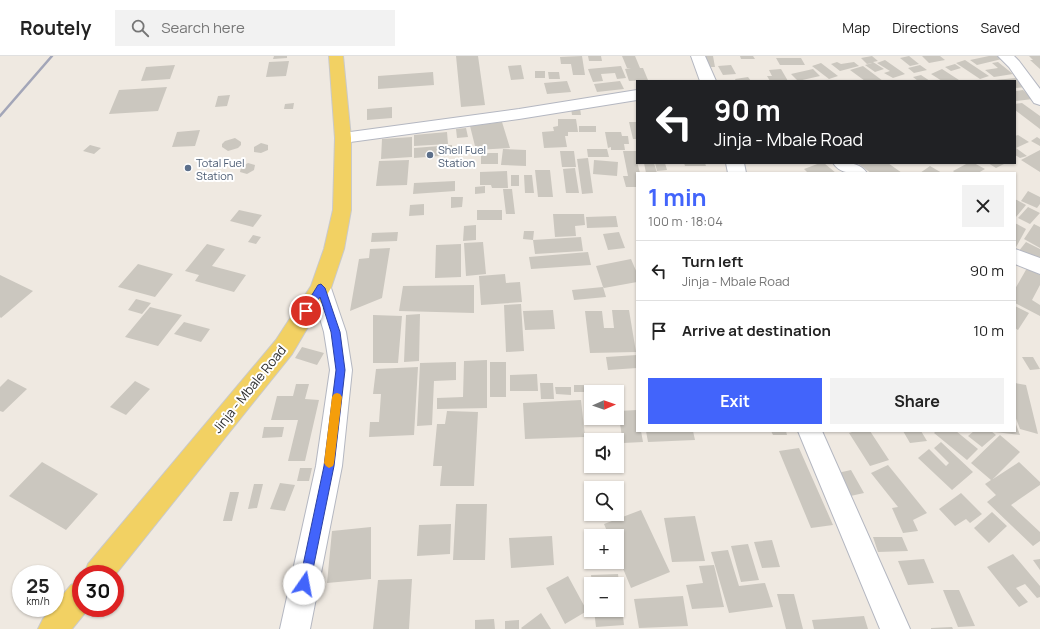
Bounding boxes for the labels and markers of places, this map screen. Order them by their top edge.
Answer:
place label: Shell Fuel Station [438,142,486,170]
marker: Shell Fuel Station [425,150,435,160]
place label: Total Fuel Station [196,155,245,183]
marker: Total Fuel Station [183,163,193,173]
pin [289,294,323,328]

